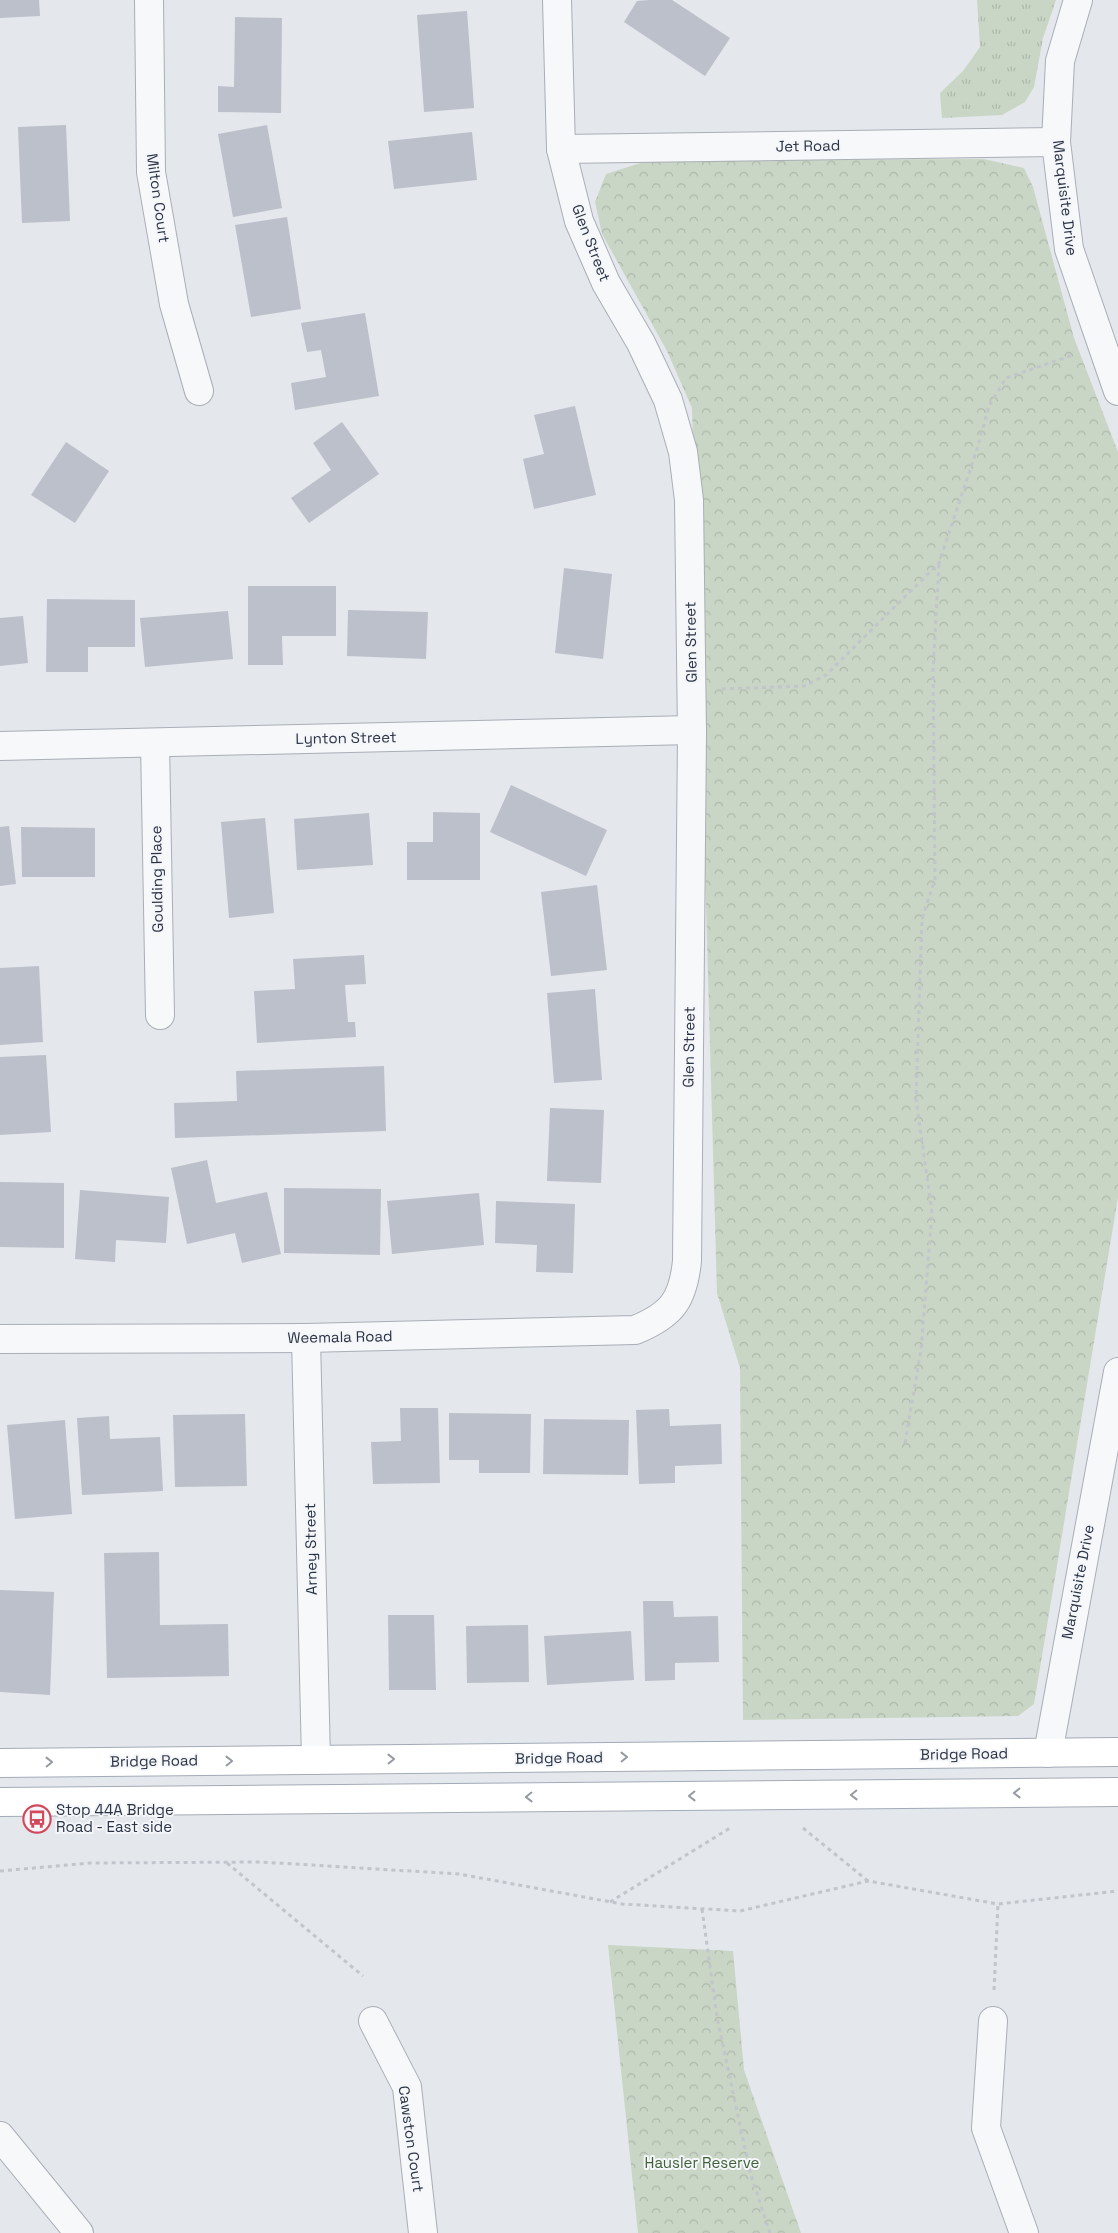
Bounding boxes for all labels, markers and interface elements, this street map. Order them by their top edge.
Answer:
street label: Jet Road [775,135,840,156]
street label: Marquisite Drive [1049,139,1082,257]
street label: Milton Court [143,152,174,244]
street label: Glen Street [568,201,615,284]
street label: Glen Street [680,601,701,683]
street label: Lynton Street [295,727,397,748]
street label: Goulding Place [146,825,167,933]
street label: Glen Street [678,1006,699,1088]
street label: Weemala Road [287,1326,393,1347]
street label: Arney Street [300,1503,321,1595]
street label: Marquisite Drive [1057,1523,1098,1641]
street label: Bridge Road [920,1743,1008,1764]
street label: Bridge Road [515,1747,603,1768]
street label: Bridge Road [110,1750,198,1771]
one-way arrow [620,1752,628,1762]
one-way arrow [388,1754,395,1764]
one-way arrow [225,1756,233,1766]
one-way arrow [45,1757,53,1768]
one-way arrow [1013,1788,1020,1798]
one-way arrow [850,1789,858,1800]
one-way arrow [688,1791,696,1801]
one-way arrow [525,1792,533,1802]
place label: Stop 44A Bridge Road - East side [56,1800,174,1836]
bus stop icon: Stop 44A Bridge Road - East side [22,1804,52,1834]
street label: Cawston Court [395,2084,428,2194]
park label: Hausler Reserve [645,2153,760,2172]

